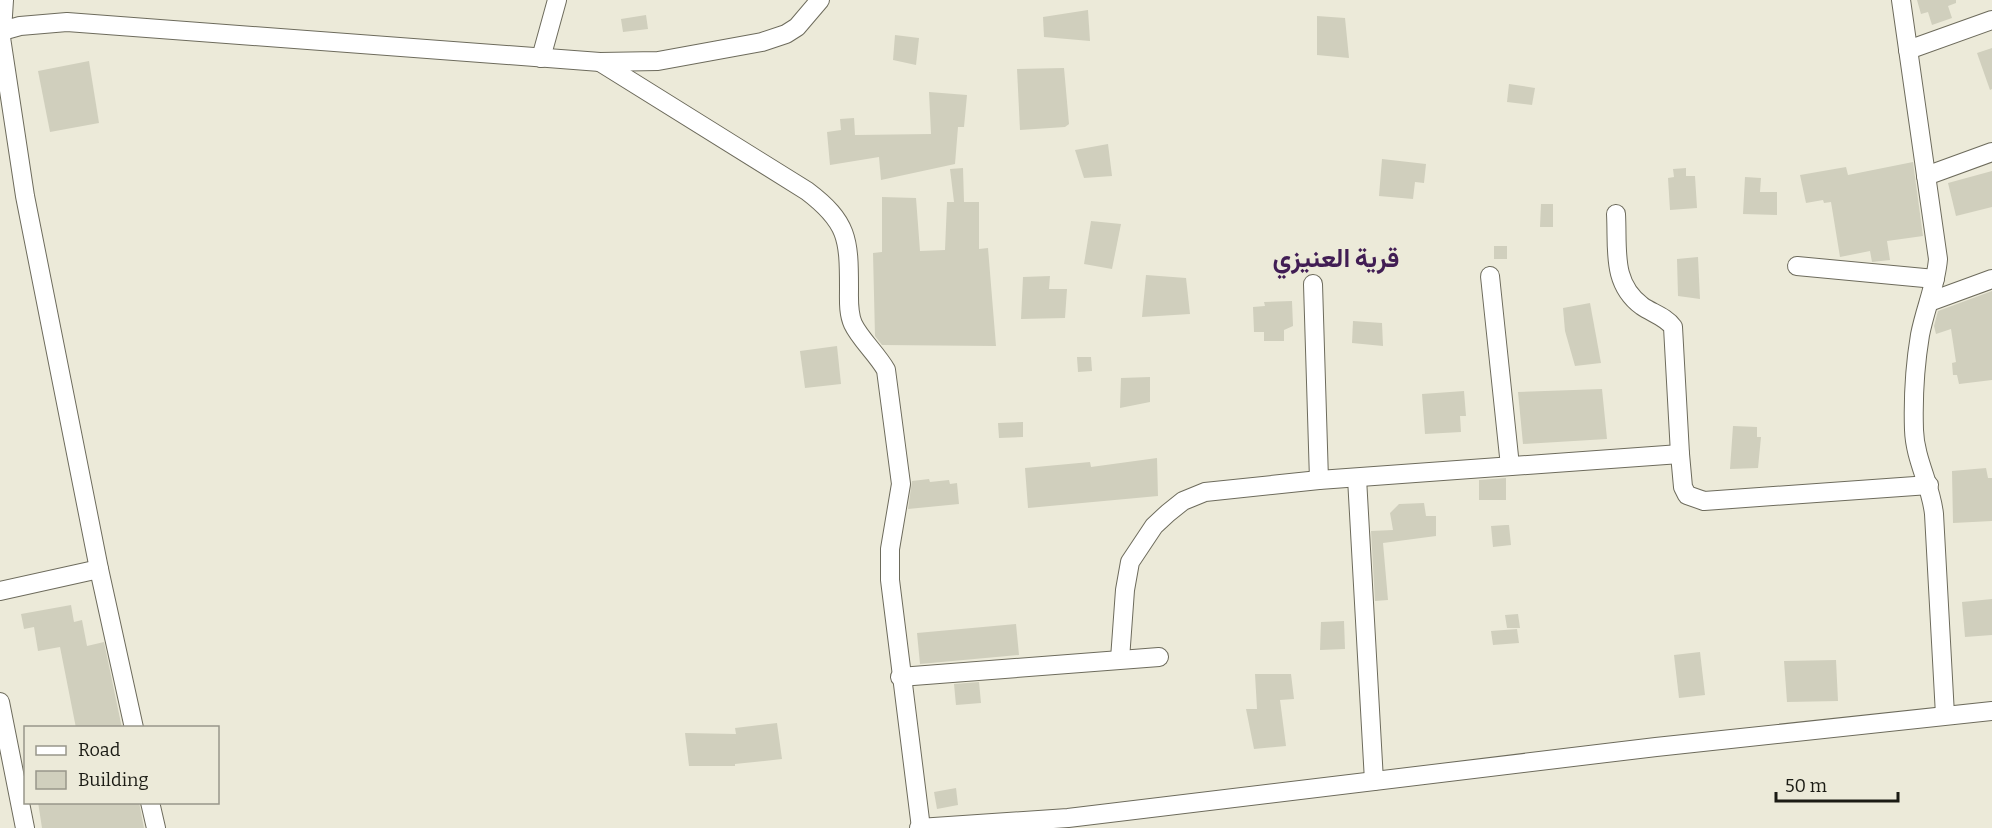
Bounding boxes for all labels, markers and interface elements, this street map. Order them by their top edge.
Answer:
district label: قرية العنيزي [1273,243,1399,280]
legend [24,726,219,804]
text: Road [78,739,121,761]
scale bar [1776,765,1898,803]
text: Building [78,769,149,791]
text: 50 m [1785,775,1827,797]

